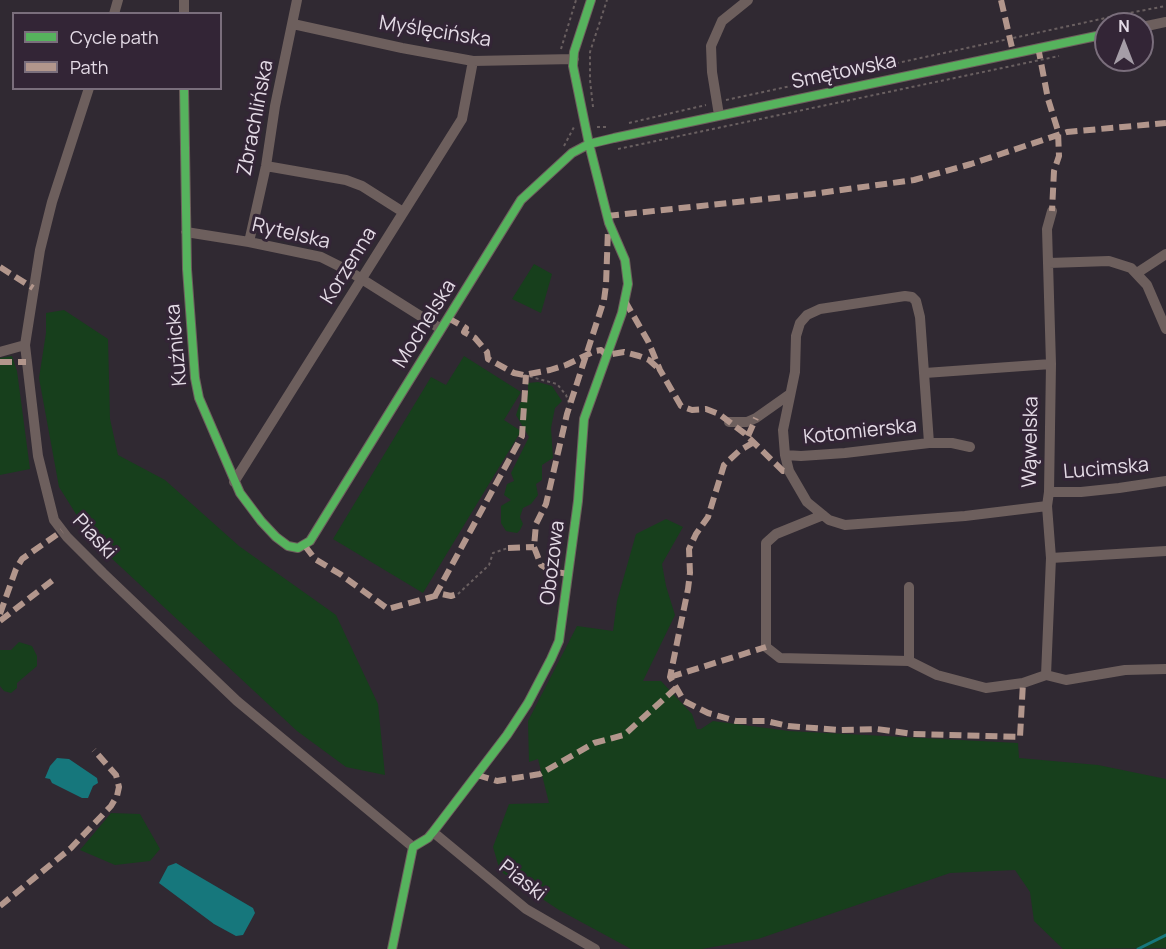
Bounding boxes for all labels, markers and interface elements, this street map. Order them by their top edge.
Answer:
street label: Myślęcińska [377,11,493,53]
legend [12,12,222,90]
north arrow [1094,12,1154,72]
text: N [1118,15,1130,37]
text: Cycle path [70,25,159,49]
street label: Smętowska [789,49,899,95]
text: Path [70,55,108,79]
street label: Zbrachlińska [233,58,279,178]
street label: Rytelska [250,213,332,255]
street label: Korzenna [316,223,382,309]
street label: Mochelska [388,275,462,373]
street label: Kuźnicka [161,303,193,387]
street label: Wąwelska [1018,396,1044,488]
street label: Kotomierska [802,414,918,450]
street label: Lucimska [1062,453,1150,485]
street label: Piaski [67,509,121,565]
street label: Obozowa [536,519,570,607]
street label: Piaski [494,855,550,907]

